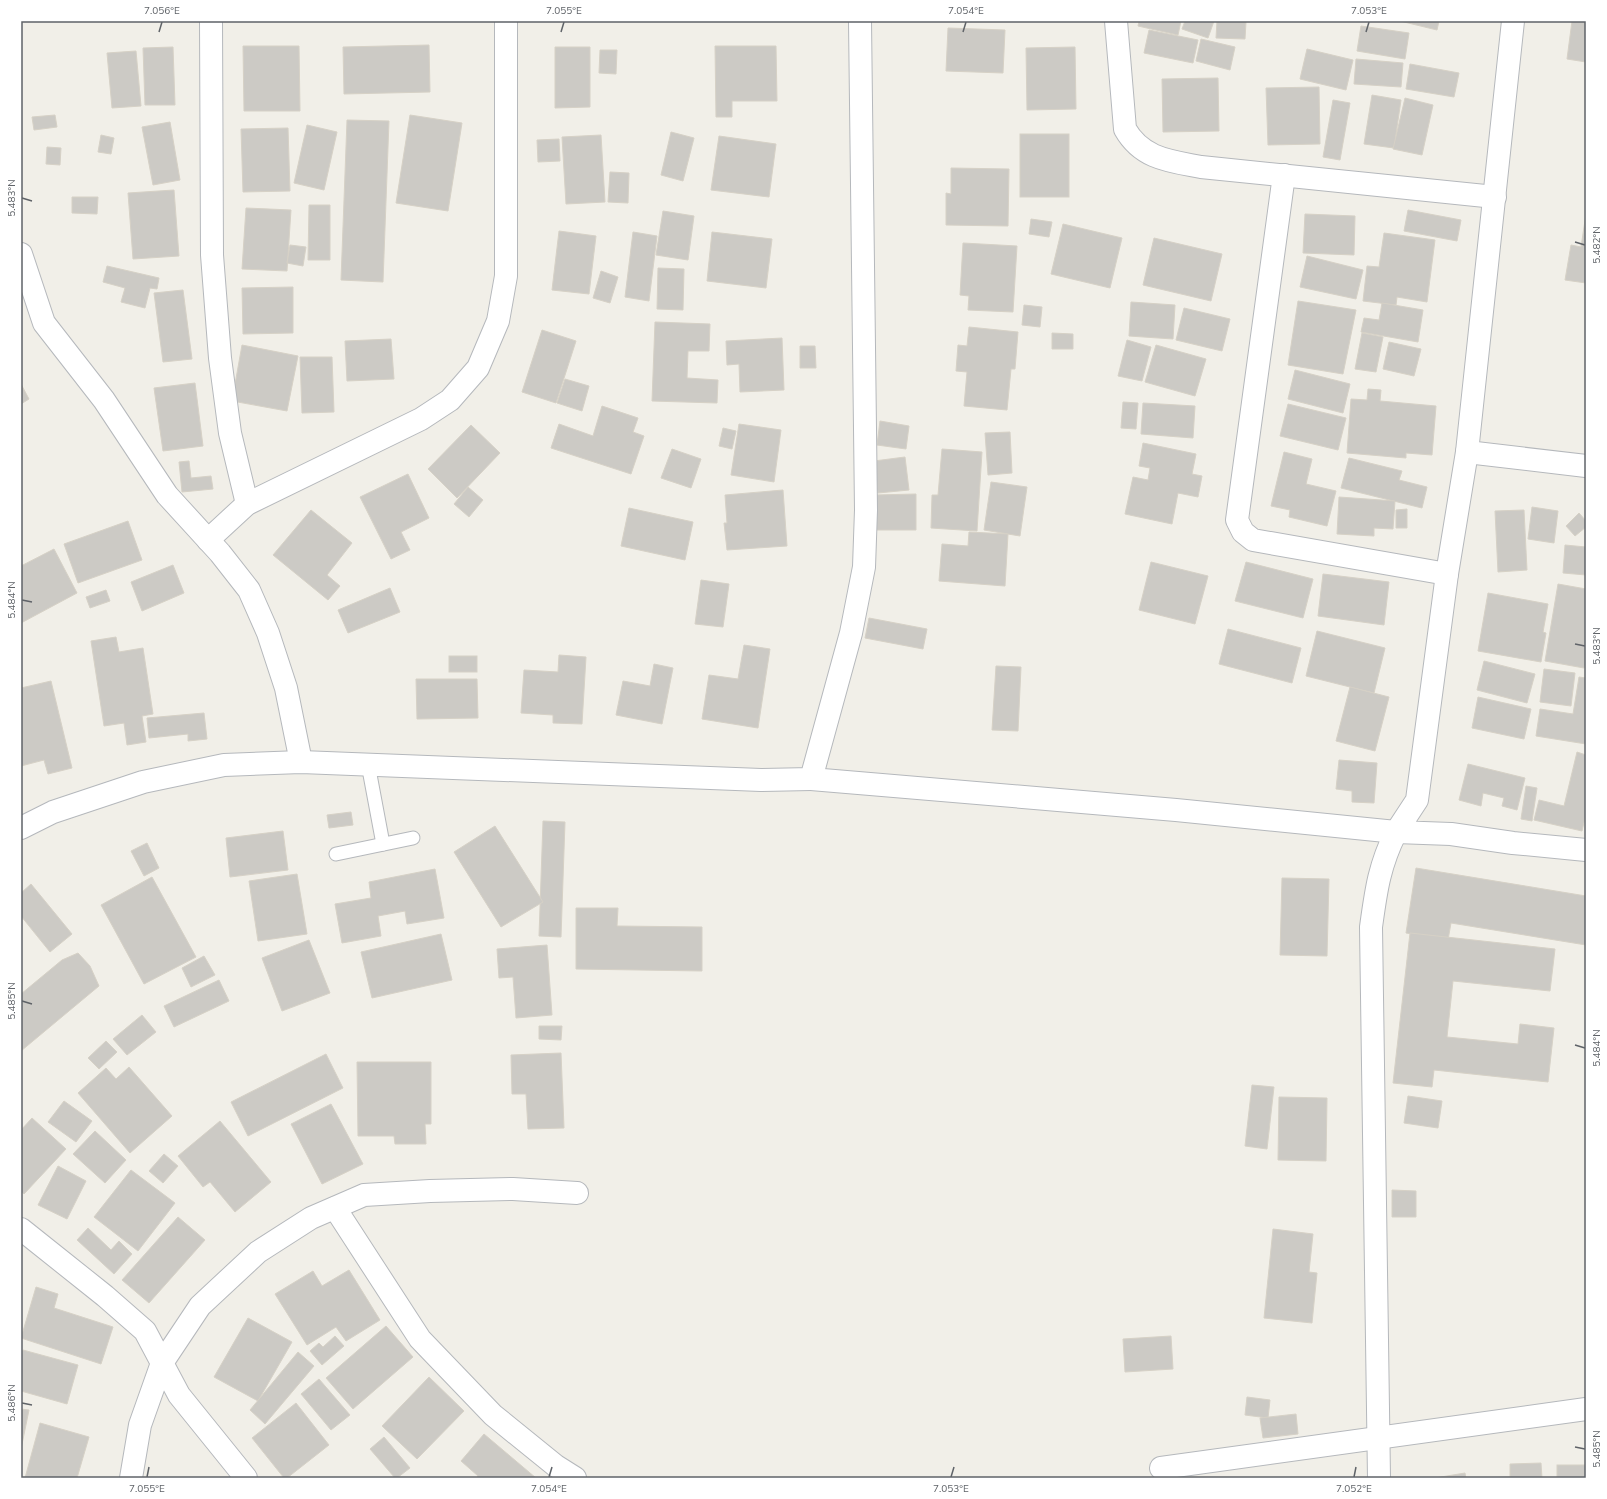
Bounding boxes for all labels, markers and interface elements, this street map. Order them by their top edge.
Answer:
text: 7.056°E [144,4,180,18]
text: 7.055°E [546,4,582,18]
text: 7.054°E [948,4,984,18]
text: 7.053°E [1351,4,1387,18]
text: 5.483°N [5,179,19,217]
text: 5.482°N [1590,226,1604,264]
text: 5.484°N [5,581,19,619]
text: 5.483°N [1590,627,1604,665]
text: 5.485°N [5,982,19,1020]
text: 5.484°N [1590,1029,1604,1067]
text: 5.486°N [5,1384,19,1422]
text: 5.485°N [1590,1430,1604,1468]
text: 7.055°E [129,1482,165,1496]
text: 7.054°E [531,1482,567,1496]
text: 7.053°E [933,1482,969,1496]
text: 7.052°E [1336,1482,1372,1496]

